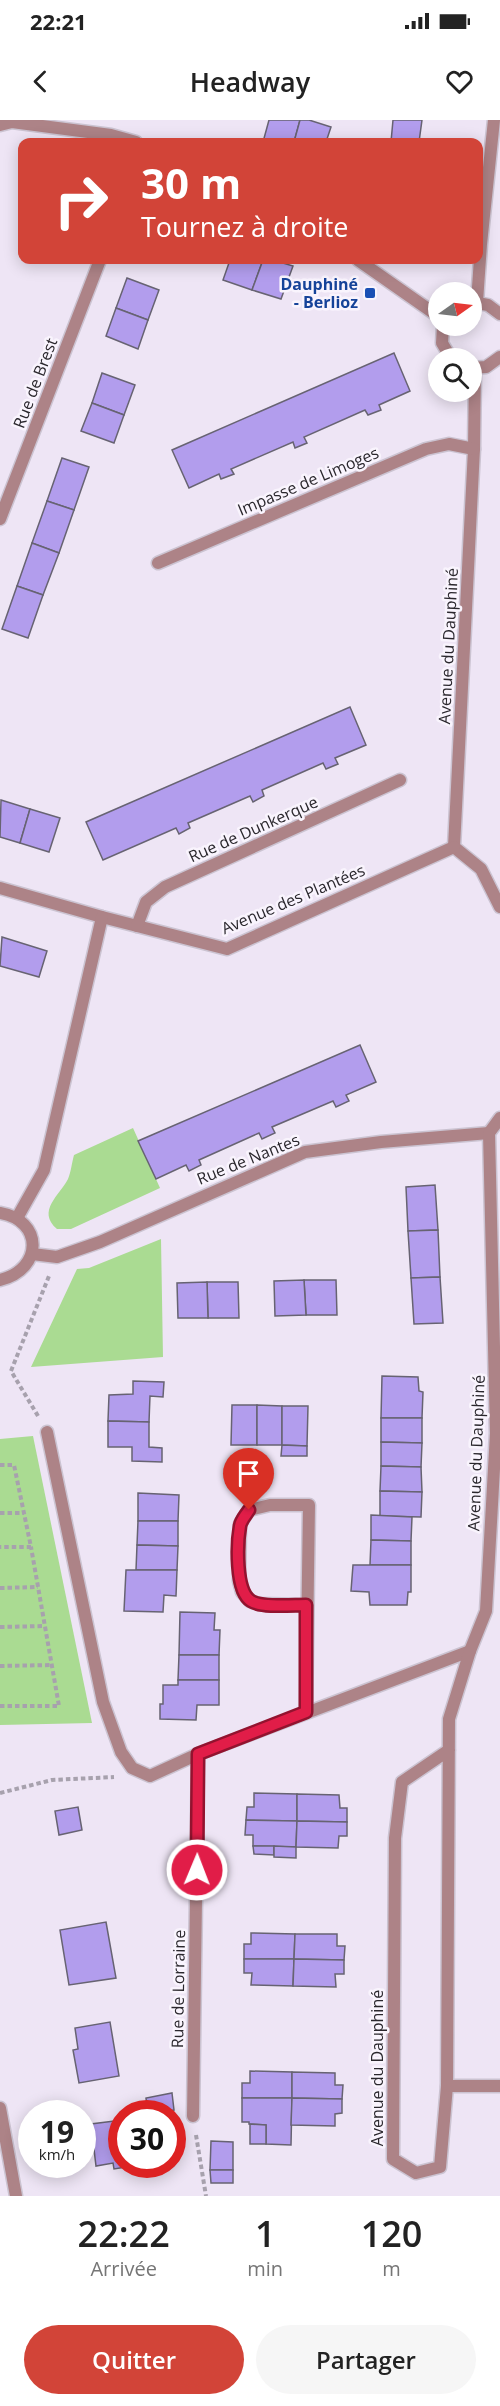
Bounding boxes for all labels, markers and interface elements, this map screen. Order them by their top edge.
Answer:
text: 22:21 [30,6,87,36]
text: Headway [190,63,310,100]
icon: back [24,65,57,98]
icon: heart [443,65,476,98]
text: 30 m [141,154,241,211]
icon: right [42,162,120,240]
text: Tournez à droite [141,208,349,245]
place label: Dauphiné - Berlioz [280,273,358,313]
north arrow [428,282,482,336]
map controls [428,282,482,402]
marker: Dauphiné - Berlioz [363,286,377,300]
street label: Rue de Brest [8,334,62,431]
button: search [428,348,482,402]
street label: Impasse de Limoges [234,441,382,521]
street label: Avenue du Dauphiné [433,567,463,725]
street label: Rue de Dunkerque [185,791,321,867]
street label: Avenue des Plantées [218,859,368,939]
street label: Rue de Nantes [193,1128,303,1190]
street label: Avenue du Dauphiné [462,1374,490,1532]
pin [223,1448,274,1510]
icon: arrive [232,1457,265,1490]
position arrow [165,1838,229,1902]
street label: Rue de Lorraine [166,1930,190,2048]
street label: Avenue du Dauphiné [366,1990,388,2146]
speed limit sign: 30 [108,2100,186,2178]
text: 19 [40,2111,74,2152]
text: km/h [39,2144,75,2164]
text: 22:22 [78,2209,170,2258]
text: 1 [255,2209,276,2258]
text: 120 [361,2209,422,2258]
text: Arrivée [90,2255,157,2282]
text: min [247,2255,283,2282]
text: m [382,2255,401,2282]
button: Quitter [24,2325,244,2394]
button: Partager [256,2325,476,2394]

